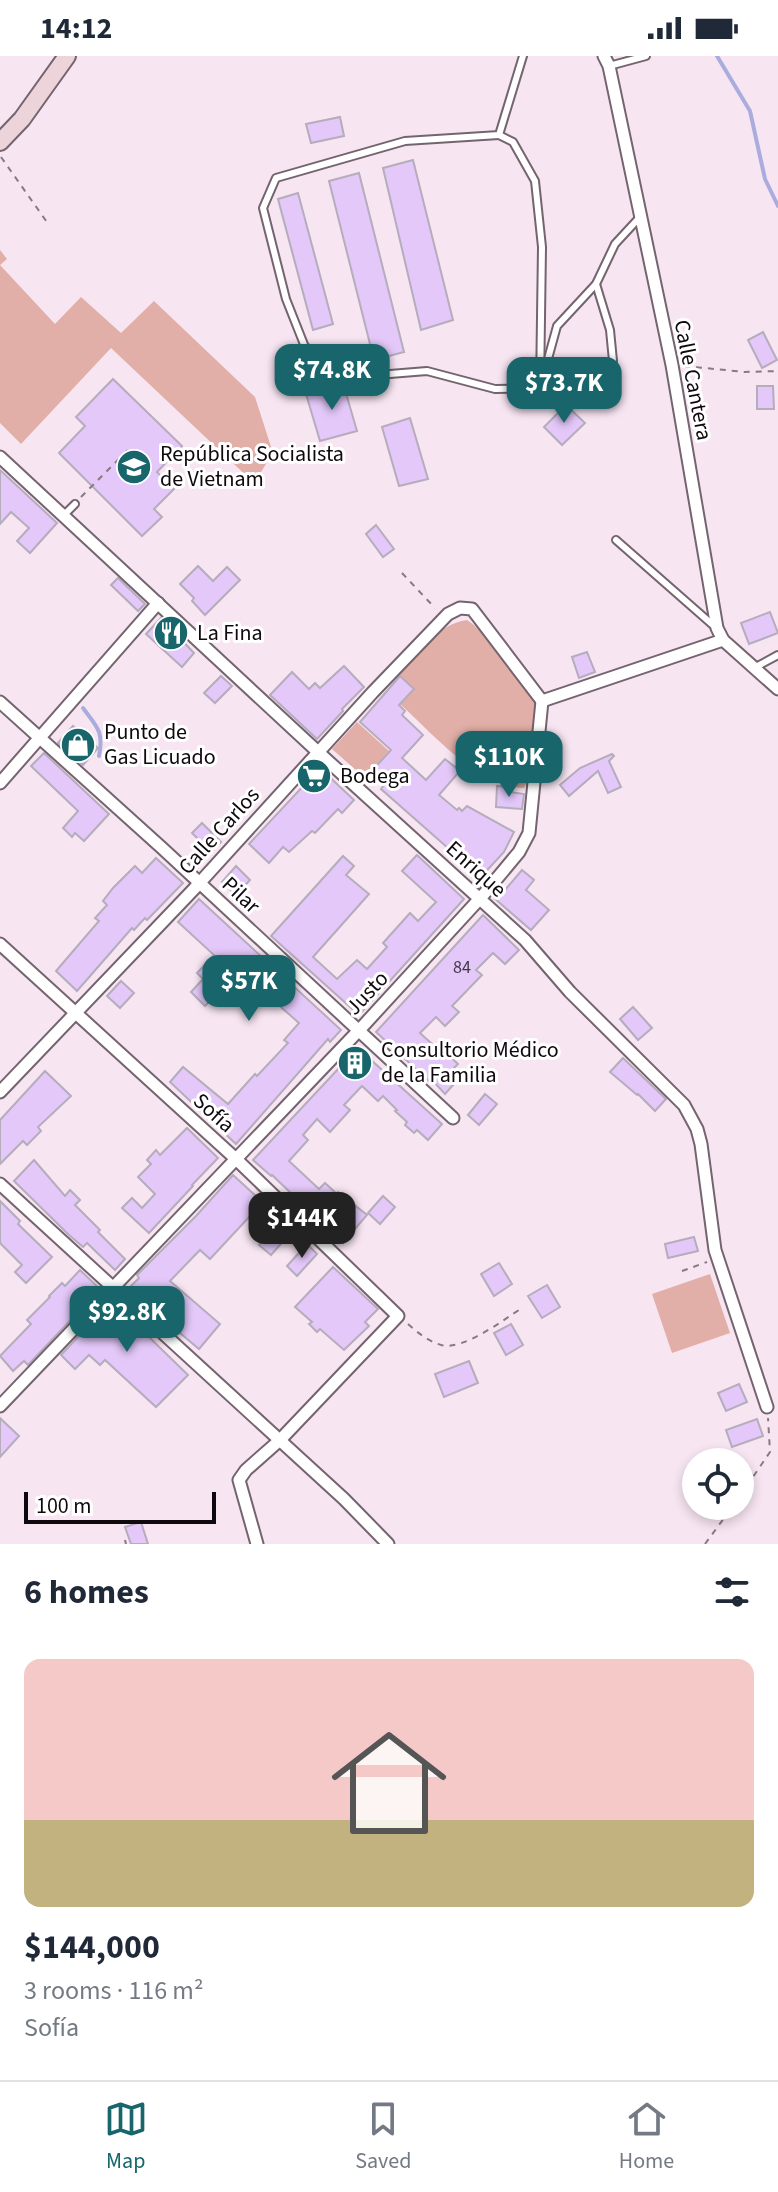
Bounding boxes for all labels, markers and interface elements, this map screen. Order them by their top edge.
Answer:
text: 14:12 [40,7,112,50]
street label: Calle Cantera [666,317,720,443]
pin: $74.8K [267,344,397,412]
text: $74.8K [293,351,371,388]
pin: $73.7K [499,357,629,425]
text: $73.7K [525,364,603,401]
place label: República Socialista de Vietnam [160,438,344,495]
school or university icon: República Socialista de Vietnam [115,448,153,486]
restaurant icon: La Fina [152,614,190,652]
place label: La Fina [197,617,263,649]
place label: Punto de Gas Licuado [104,716,216,773]
shop icon: Punto de Gas Licuado [59,726,97,764]
pin: $110K [453,731,565,799]
text: $110K [474,738,544,775]
supermarket icon: Bodega [295,757,333,795]
place label: Bodega [340,760,410,792]
street label: Calle Carlos [171,780,267,882]
street label: Enrique [439,833,513,905]
street label: Pilar [215,869,268,921]
pin: $57K [202,955,296,1023]
house number: 84 [453,955,471,980]
text: $57K [220,962,278,999]
street label: Justo [338,964,396,1022]
place label: Consultorio Médico de la Familia [381,1034,559,1091]
building icon: Consultorio Médico de la Familia [336,1044,374,1082]
street label: Sofía [186,1086,242,1140]
pin: $144K [246,1192,358,1260]
text: $144K [267,1199,337,1236]
pin: $92.8K [62,1286,192,1354]
text: $92.8K [88,1293,166,1330]
map controls [682,1448,754,1520]
button: locate [682,1448,754,1520]
scale bar [24,1488,216,1524]
text: 100 m [36,1490,91,1522]
text: 6 homes [24,1568,149,1617]
icon: filters [710,1570,754,1614]
icon: home [317,1711,461,1855]
text: $144,000 [24,1923,160,1972]
text: 3 rooms · 116 m² [24,1972,203,2009]
text: Sofía [24,2009,79,2046]
tab: Map [104,2097,148,2177]
tab: Saved [355,2097,411,2177]
tab: Home [619,2097,674,2177]

